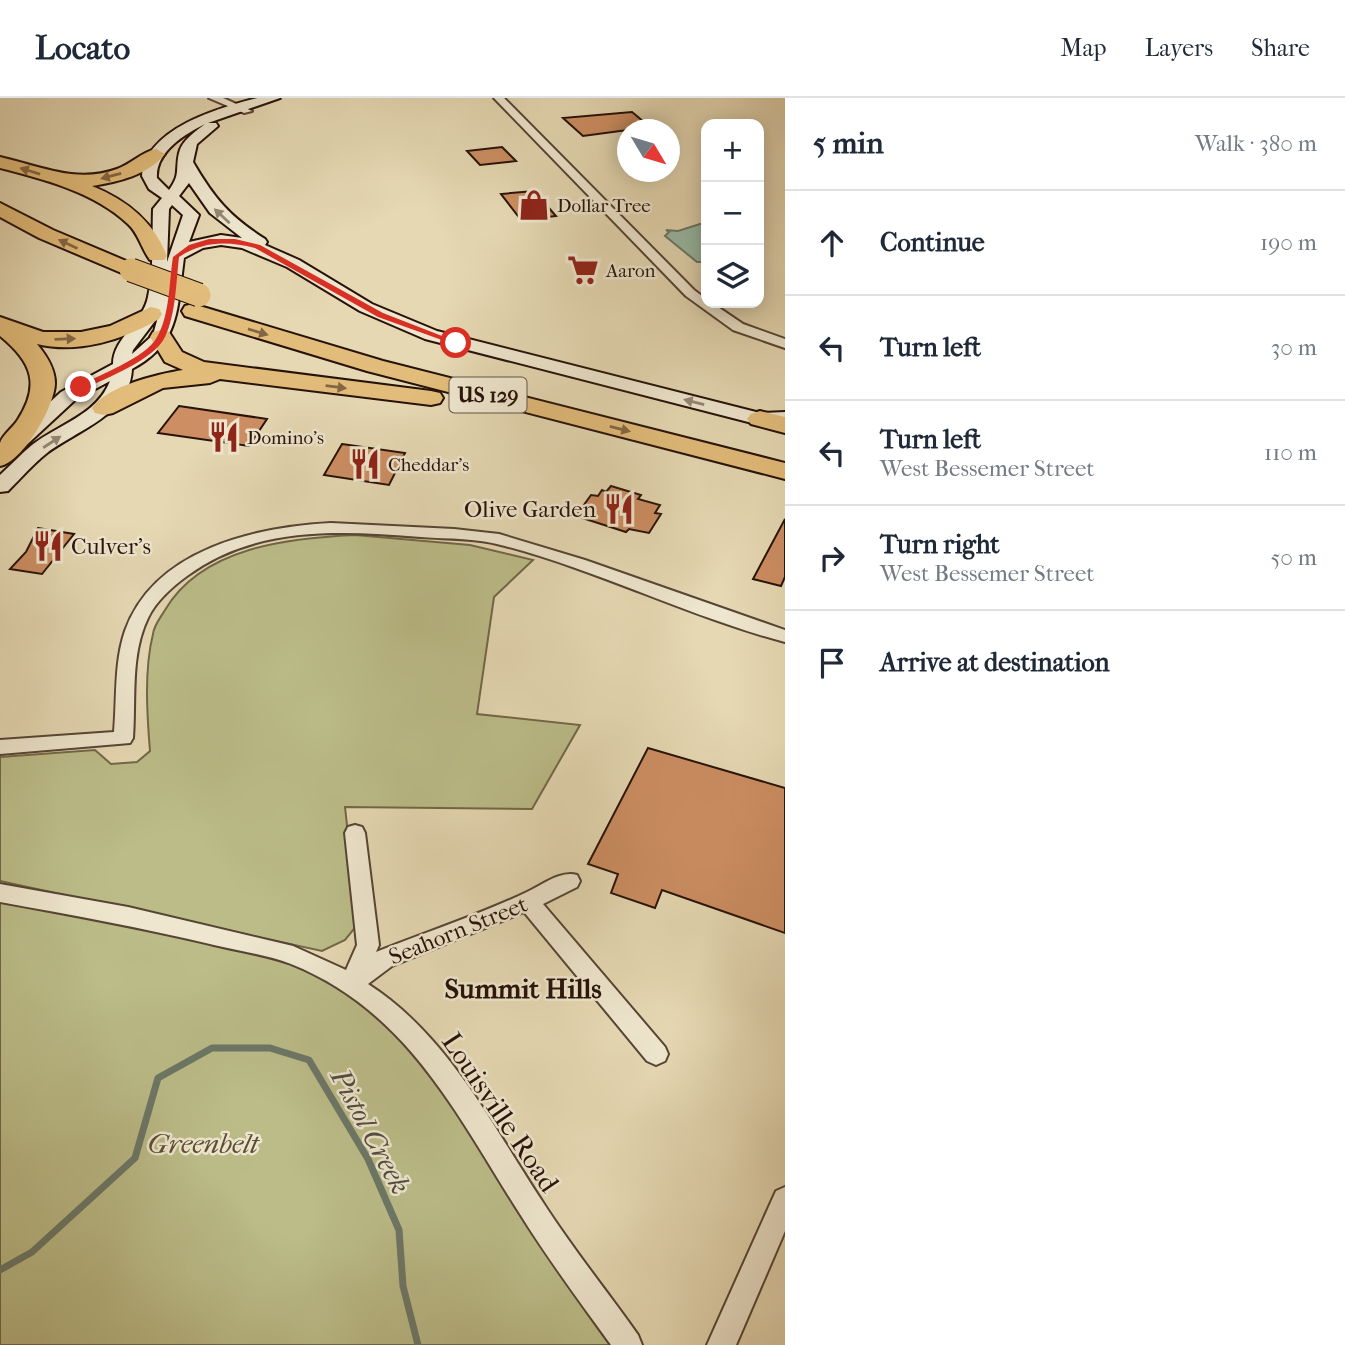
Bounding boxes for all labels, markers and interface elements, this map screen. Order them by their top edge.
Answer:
text: Locato [35,29,130,68]
text: Map [1061,34,1107,62]
text: Layers [1145,34,1213,62]
text: Share [1251,34,1310,62]
north arrow [617,119,680,182]
map controls [701,119,764,308]
button: + [701,119,764,182]
text: 5 min [813,126,884,161]
text: Walk · 380 m [1195,130,1317,157]
one-way arrow [20,165,41,175]
one-way arrow [100,171,122,182]
button: − [701,182,764,245]
shop icon: Dollar Tree [517,188,551,222]
place label: Dollar Tree [557,195,651,217]
one-way arrow [214,209,231,225]
icon: ahead [813,224,851,262]
text: Continue [880,227,985,258]
text: 190 m [1260,229,1317,256]
one-way arrow [58,238,78,250]
button: layers [701,245,764,308]
supermarket icon: Aaron [566,253,600,287]
place label: Aaron [605,260,656,282]
route start [440,327,471,358]
one-way arrow [248,328,269,338]
icon: left [813,329,851,367]
text: Turn left [880,332,981,363]
one-way arrow [54,333,76,345]
text: 30 m [1271,334,1317,361]
route end [65,371,96,402]
road number: US 129 [449,378,526,412]
one-way arrow [325,382,347,393]
one-way arrow [683,396,705,407]
restaurant icon: Domino's [207,420,241,454]
one-way arrow [609,424,631,435]
text: Turn left [880,424,981,455]
place label: Domino's [247,427,324,449]
icon: left [813,434,851,472]
one-way arrow [42,435,62,448]
text: 110 m [1264,439,1317,466]
restaurant icon: Cheddar's [348,447,382,481]
place label: Cheddar's [388,454,469,476]
text: West Bessemer Street [880,455,1095,482]
restaurant icon: Olive Garden [602,492,636,526]
place label: Olive Garden [464,496,597,523]
restaurant icon: Culver's [31,529,65,563]
text: Turn right [880,529,1000,560]
place label: Culver's [71,533,151,560]
icon: right [813,539,851,577]
text: 50 m [1270,544,1317,571]
text: West Bessemer Street [880,560,1095,587]
icon: arrive [813,644,851,682]
text: Arrive at destination [880,647,1110,678]
street label: Seahorn Street [385,890,531,971]
district label: Summit Hills [444,972,602,1005]
street label: Louisville Road [435,1026,566,1199]
water label: Pistol Creek [323,1061,417,1199]
park label: Greenbelt [147,1127,260,1160]

